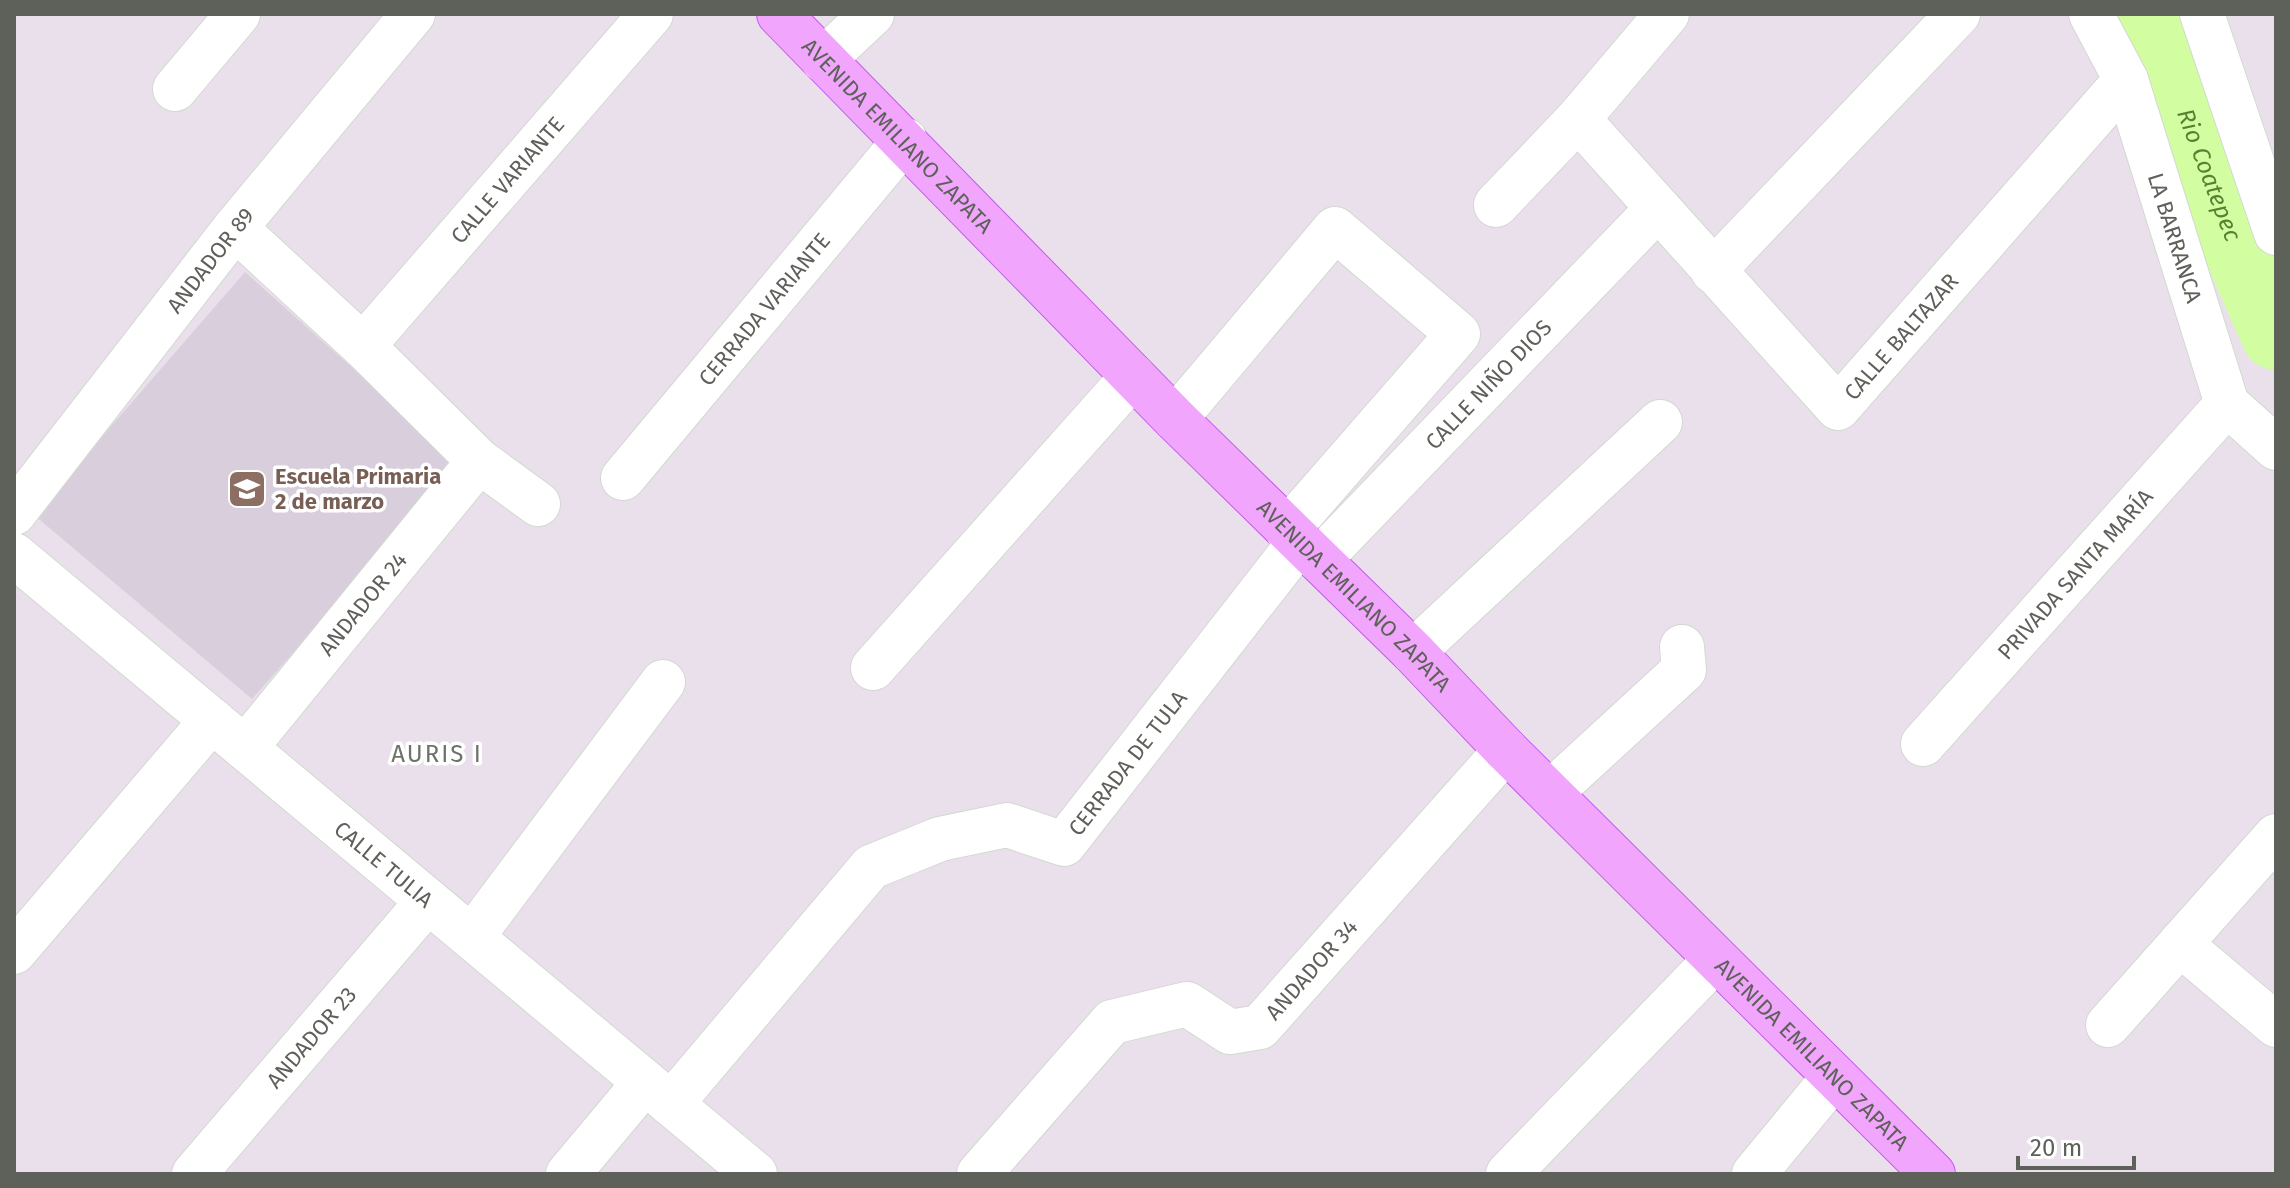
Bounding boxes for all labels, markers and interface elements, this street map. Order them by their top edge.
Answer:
street label: AVENIDA EMILIANO ZAPATA [796,33,999,239]
water label: Rio Coatepec [2171,105,2247,246]
street label: CALLE VARIANTE [445,111,570,249]
street label: LA BARRANCA [2142,170,2208,307]
street label: ANDADOR 89 [161,202,260,319]
street label: CERRADA VARIANTE [693,227,836,391]
street label: CALLE BALTAZAR [1838,268,1964,406]
street label: CALLE NIÑO DIOS [1420,314,1557,455]
place label: Escuela Primaria 2 de marzo [275,463,441,515]
school or university icon: Escuela Primaria 2 de marzo [226,468,268,510]
street label: PRIVADA SANTA MARÍA [1992,483,2159,665]
street label: AVENIDA EMILIANO ZAPATA [1251,494,1457,698]
street label: ANDADOR 24 [313,547,413,661]
street label: CERRADA DE TULA [1063,685,1193,841]
district label: AURIS I [391,740,483,768]
street label: CALLE TULIA [329,815,439,914]
street label: ANDADOR 34 [1260,914,1364,1025]
street label: AVENIDA EMILIANO ZAPATA [1709,953,1914,1156]
street label: ANDADOR 23 [261,982,362,1094]
scale bar [2018,1120,2134,1170]
text: 20 m [2030,1134,2082,1162]

